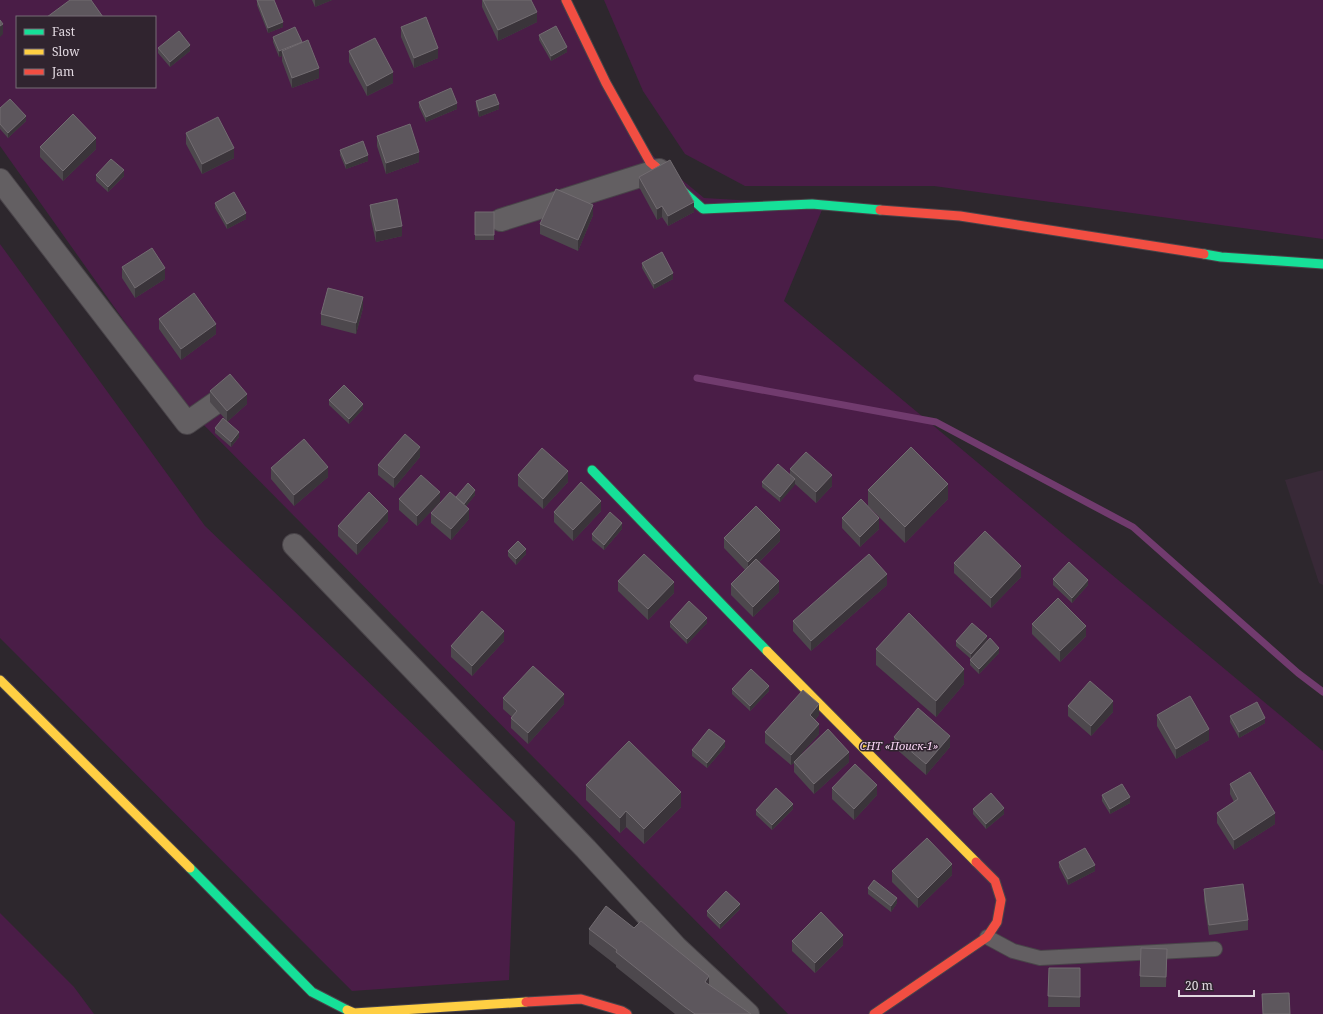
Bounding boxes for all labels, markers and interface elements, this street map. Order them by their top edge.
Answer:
legend [16,16,156,88]
text: Fast [52,23,75,40]
text: Slow [52,43,80,60]
text: Jam [51,63,74,80]
park label: СНТ «Поиск-1» [859,738,939,753]
scale bar [1179,972,1254,998]
text: 20 m [1185,977,1213,994]

